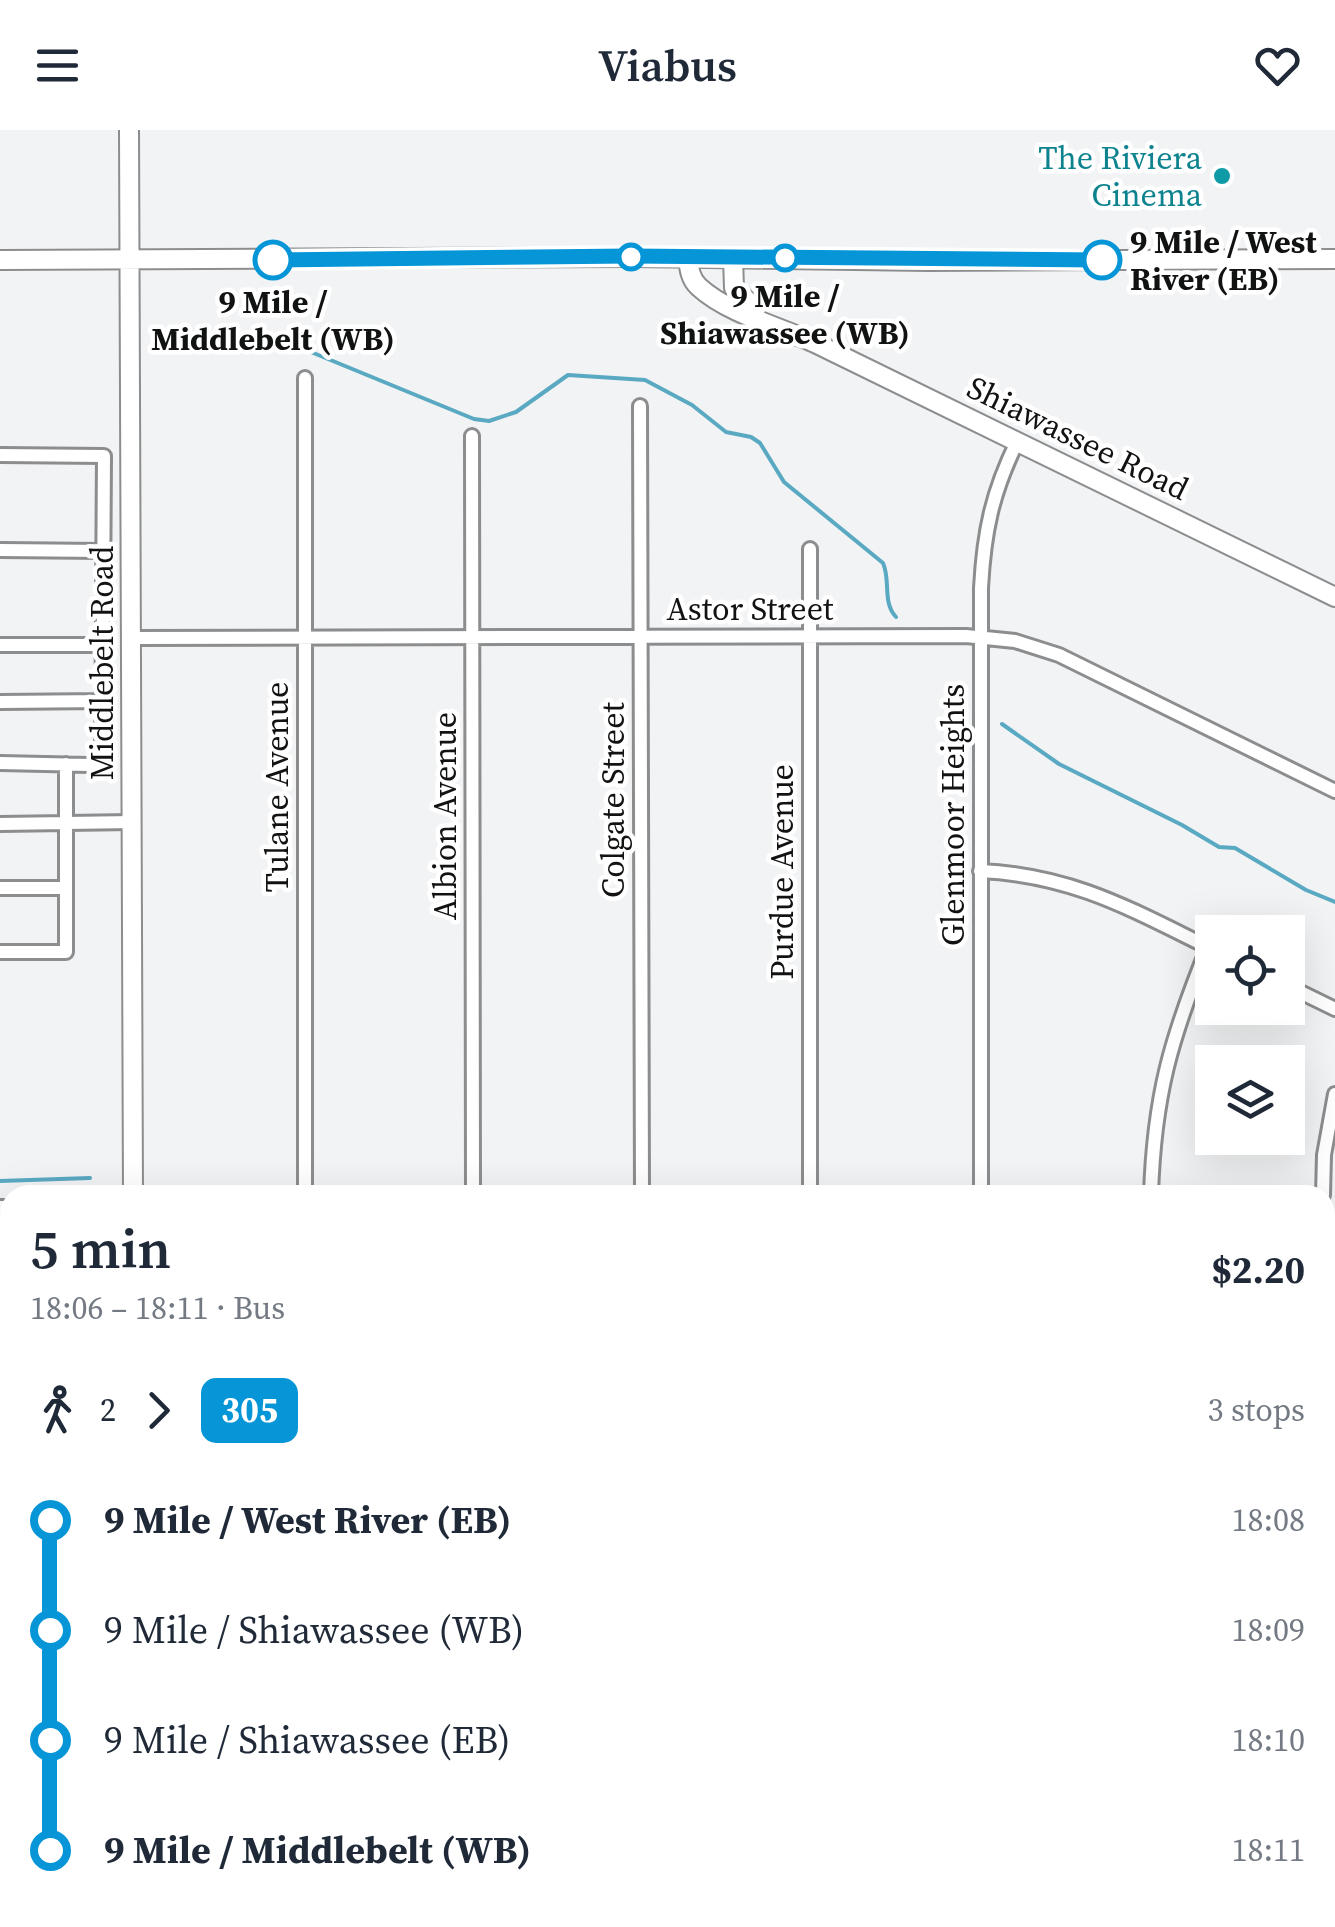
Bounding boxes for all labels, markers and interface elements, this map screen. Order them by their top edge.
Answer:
text: Viabus [598,34,737,96]
icon: menu [30,38,85,93]
icon: heart [1250,38,1305,93]
place label: The Riviera Cinema [1038,136,1203,217]
marker: The Riviera Cinema [1211,165,1233,187]
place label: 9 Mile / West River (EB) [1130,220,1317,301]
marker: 9 Mile / Middlebelt (WB) [254,241,292,279]
marker: 9 Mile / West River (EB) [1083,241,1121,279]
unlabelled marker [618,244,644,270]
marker: 9 Mile / Shiawassee (WB) [772,245,798,271]
place label: 9 Mile / Shiawassee (WB) [660,274,910,355]
place label: 9 Mile / Middlebelt (WB) [151,280,395,361]
street label: Shiawassee Road [960,365,1196,511]
street label: Middlebelt Road [80,546,124,780]
street label: Astor Street [667,587,834,631]
street label: Tulane Avenue [255,682,299,892]
street label: Glenmoor Heights [931,684,975,946]
street label: Colgate Street [591,702,635,898]
street label: Albion Avenue [423,712,467,920]
street label: Purdue Avenue [760,764,804,980]
map controls [1195,915,1305,1155]
button: locate [1195,915,1305,1025]
button: layers [1195,1045,1305,1155]
text: 5 min [30,1211,171,1286]
text: $2.20 [1211,1244,1305,1296]
text: 18:06 – 18:11 · Bus [30,1286,285,1330]
icon: walk [30,1383,85,1438]
icon: forward [131,1383,186,1438]
text: 305 [221,1386,278,1434]
text: 2 [100,1388,116,1432]
text: 3 stops [1207,1388,1305,1432]
text: 9 Mile / West River (EB) [104,1494,511,1546]
text: 18:08 [1231,1498,1305,1542]
text: 9 Mile / Shiawassee (WB) [104,1604,524,1656]
text: 18:09 [1231,1608,1305,1652]
text: 9 Mile / Shiawassee (EB) [104,1714,510,1766]
text: 18:10 [1231,1718,1305,1762]
text: 9 Mile / Middlebelt (WB) [104,1824,531,1876]
text: 18:11 [1231,1828,1305,1872]

